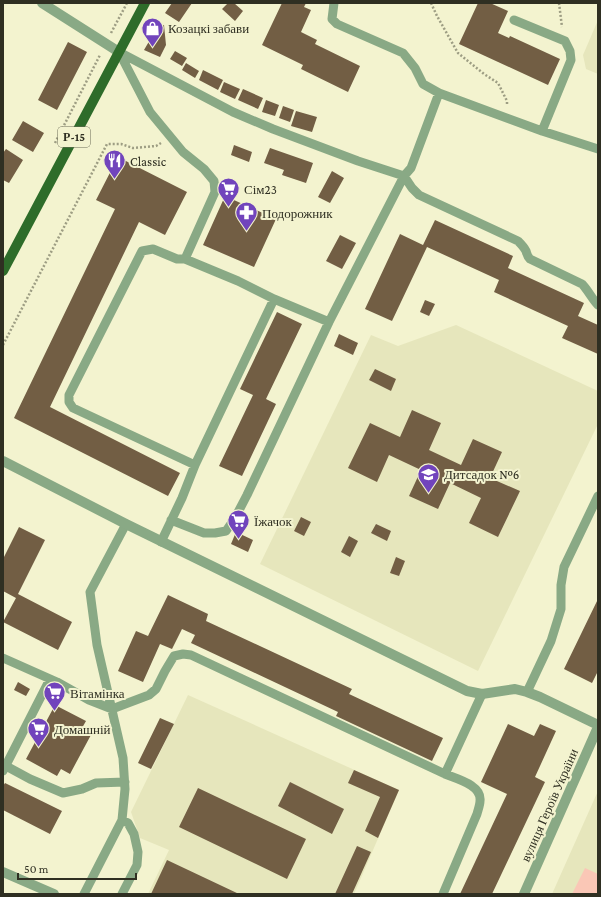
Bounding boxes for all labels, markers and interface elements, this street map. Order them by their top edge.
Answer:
shop icon: Козацкі забави [139,15,165,48]
place label: Козацкі забави [168,21,249,36]
road number: Р-15 [58,127,90,147]
restaurant icon: Classic [102,148,128,181]
place label: Classic [130,154,167,169]
supermarket icon: Сім23 [216,176,242,209]
place label: Сім23 [244,182,277,197]
pharmacy icon: Подорожник [233,200,259,233]
place label: Подорожник [262,206,333,221]
school or university icon: Дитсадок №6 [416,461,442,494]
place label: Дитсадок №6 [444,467,519,482]
supermarket icon: Їжачок [226,508,252,541]
place label: Їжачок [254,514,293,529]
supermarket icon: Вітамінка [41,680,67,713]
place label: Вітамінка [70,686,125,701]
supermarket icon: Домашній [26,716,52,749]
place label: Домашній [54,722,111,737]
street label: вулиця Героїв України [518,746,581,864]
scale bar [18,855,136,881]
text: 50 m [24,862,49,876]

